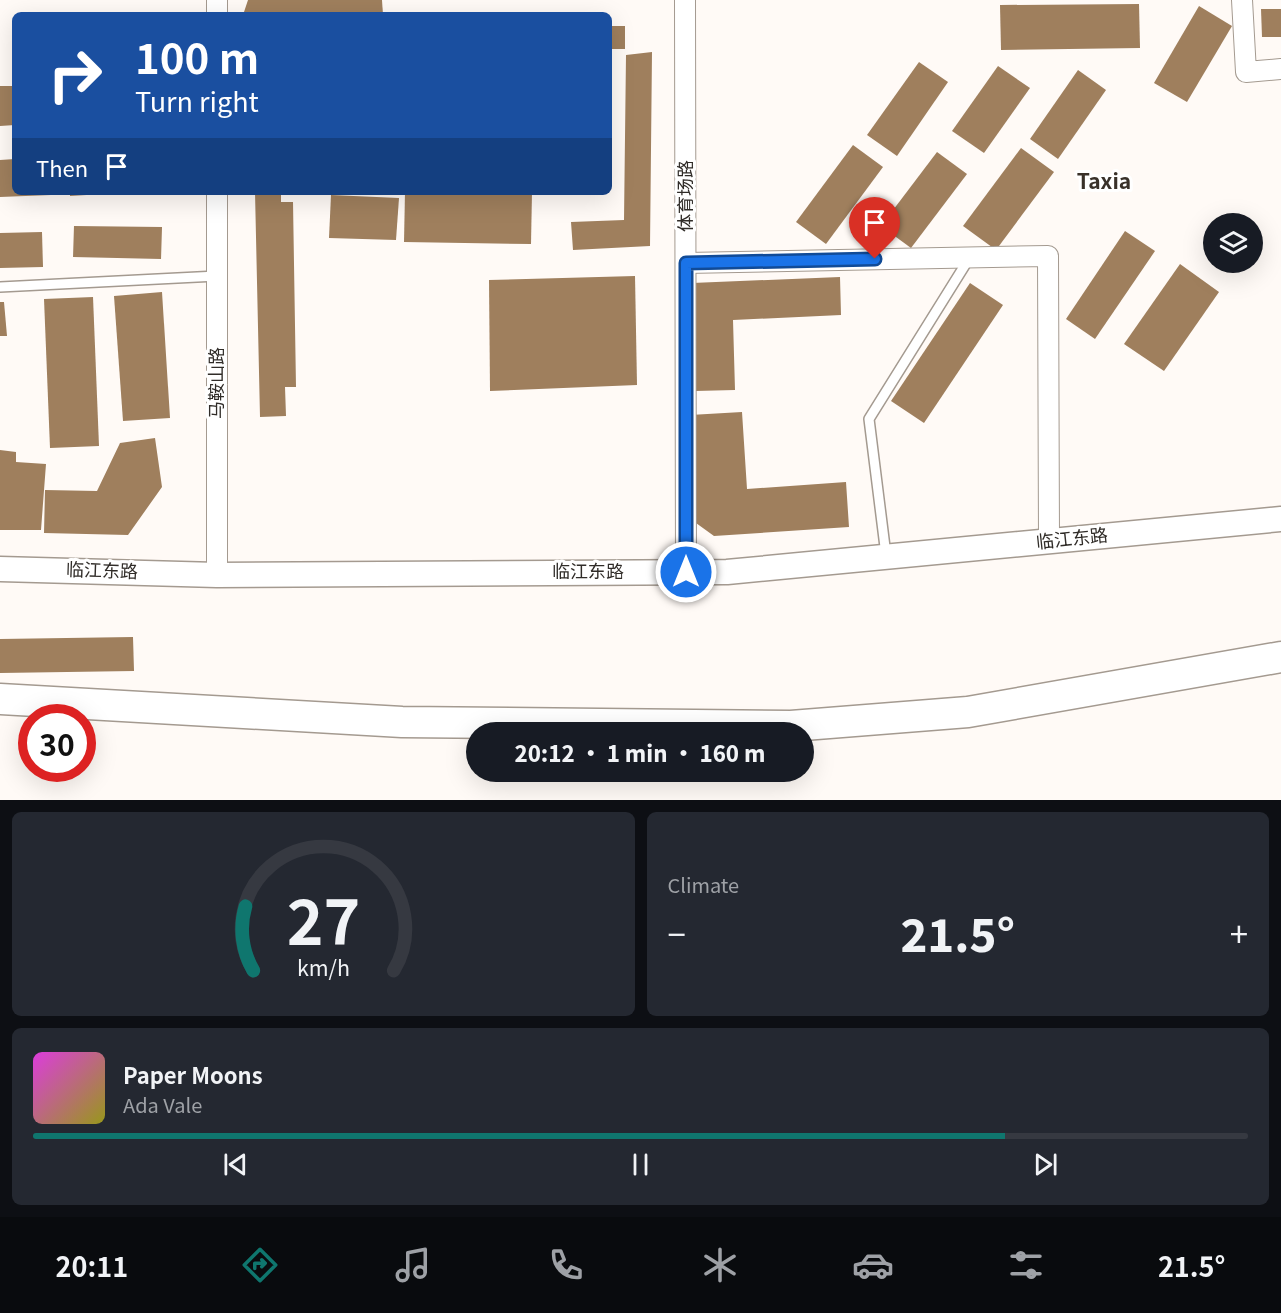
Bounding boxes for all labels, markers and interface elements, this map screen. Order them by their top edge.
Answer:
text: 100 m [135,25,259,86]
icon: right [36,36,114,114]
text: Turn right [135,81,259,120]
icon: arrive [100,150,133,183]
text: Then [36,151,88,183]
street label: 体育场路 [671,160,697,232]
district label: Taxia [1077,165,1131,195]
pin [849,197,900,259]
icon: arrive [858,206,891,239]
map controls [1203,213,1263,273]
button: layers [1203,213,1263,273]
street label: 马鞍山路 [202,347,228,419]
street label: 临江东路 [1035,520,1109,554]
position arrow [654,540,718,604]
street label: 临江东路 [66,555,139,583]
street label: 临江东路 [552,557,624,583]
speed limit sign: 30 [18,704,96,782]
text: 20:12 · 1 min · 160 m [515,736,765,768]
text: Climate [668,870,739,899]
text: 27 [286,873,360,963]
text: 21.5° [900,900,1015,965]
text: − [668,909,686,957]
text: + [1230,909,1248,957]
text: km/h [297,951,350,982]
text: Paper Moons [123,1058,263,1090]
text: Ada Vale [123,1090,202,1119]
icon: previous [219,1148,252,1181]
icon: pause [624,1148,657,1181]
icon: next [1029,1148,1062,1181]
icon: directions [239,1244,281,1286]
icon: music [392,1244,434,1286]
icon: phone [545,1244,587,1286]
icon: climate [699,1244,741,1286]
icon: car [852,1244,894,1286]
icon: filters [1005,1244,1047,1286]
text: 20:11 [56,1246,128,1285]
text: 21.5° [1158,1246,1225,1285]

